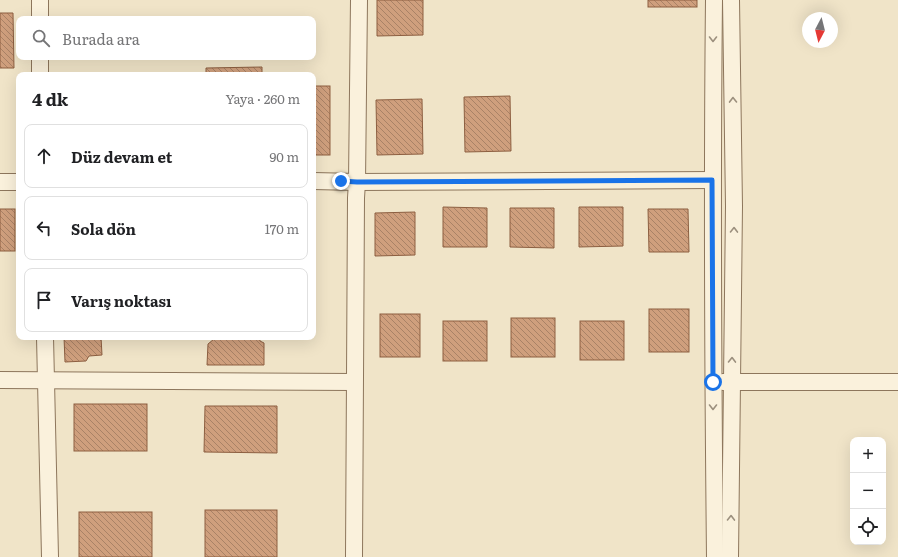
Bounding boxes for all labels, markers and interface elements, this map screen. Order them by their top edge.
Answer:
north arrow [802,12,838,48]
search box [16,16,316,60]
icon: search [30,27,52,49]
text: Burada ara [62,27,140,50]
one-way arrow [709,36,717,42]
text: 4 dk [32,86,68,111]
text: Yaya · 260 m [226,89,300,108]
one-way arrow [729,97,737,103]
icon: ahead [33,145,55,167]
text: Düz devam et [71,145,172,168]
text: 90 m [269,147,299,166]
route end [332,172,350,190]
icon: left [33,217,55,239]
text: Sola dön [71,217,136,240]
text: 170 m [265,219,299,238]
one-way arrow [730,227,738,233]
icon: arrive [33,289,55,311]
text: Varış noktası [71,289,171,312]
one-way arrow [728,357,737,363]
route start [704,373,722,391]
one-way arrow [709,404,717,410]
map controls [850,437,886,545]
button: + [850,437,886,473]
button: − [850,473,886,509]
button: locate [850,509,886,545]
one-way arrow [726,515,735,521]

